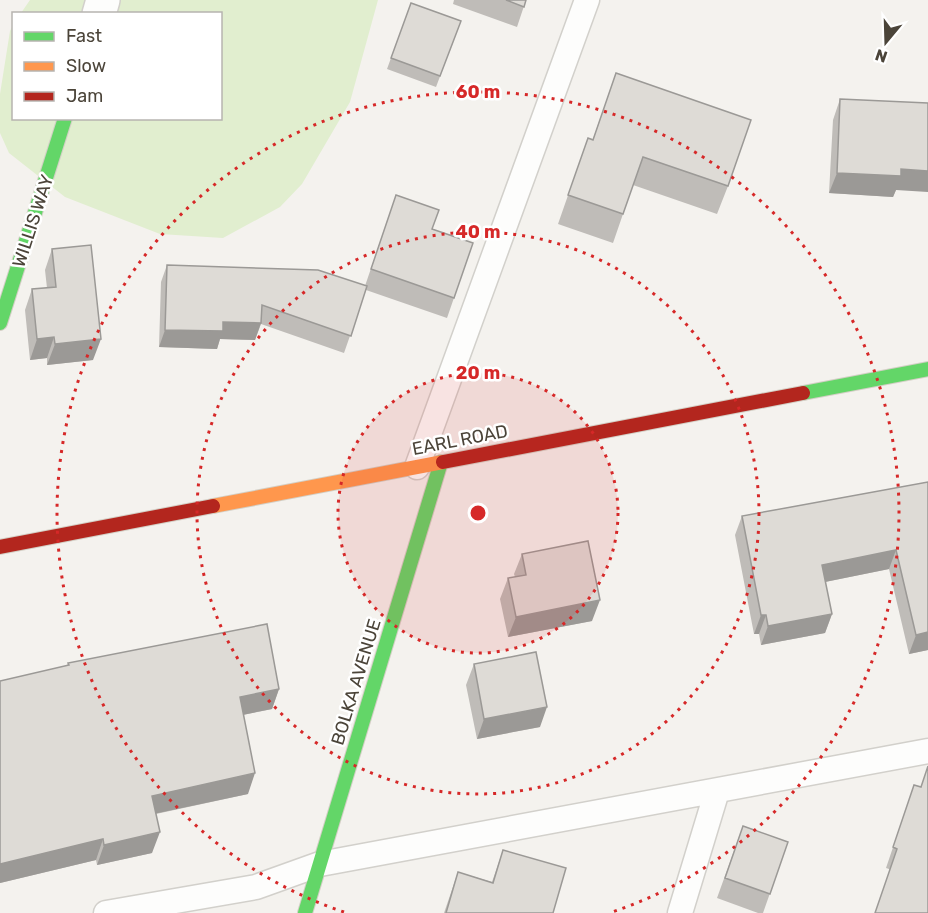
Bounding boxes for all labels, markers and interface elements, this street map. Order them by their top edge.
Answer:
legend [12,12,222,120]
north arrow [856,12,916,72]
text: Fast [66,25,102,47]
text: N [873,45,890,67]
text: Slow [66,55,106,77]
text: 60 m [456,81,500,103]
text: Jam [66,85,103,107]
street label: WILLIS WAY [8,172,58,270]
text: 40 m [456,221,500,243]
text: 20 m [456,362,500,384]
street label: EARL ROAD [410,420,510,460]
centre of rings [468,503,488,523]
street label: BOLKA AVENUE [326,616,386,748]

